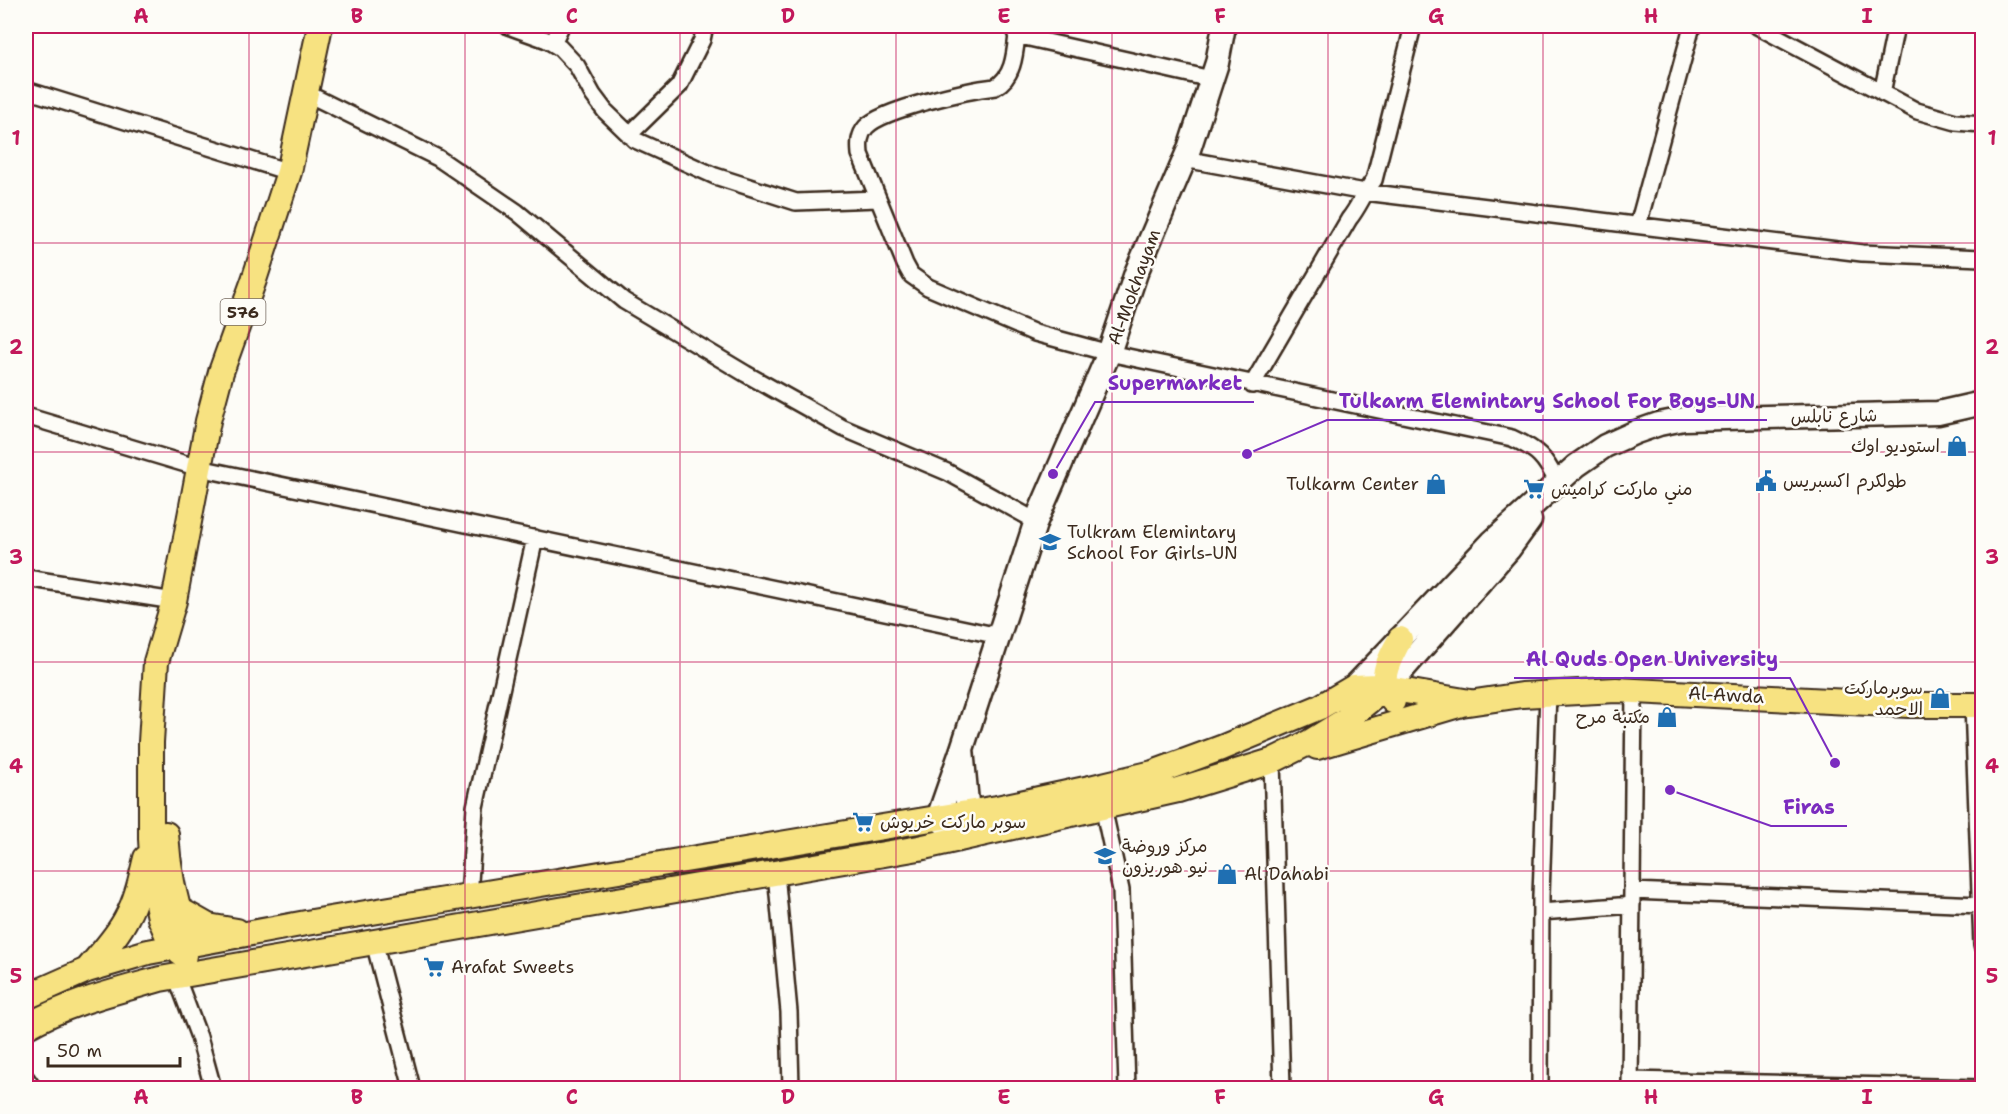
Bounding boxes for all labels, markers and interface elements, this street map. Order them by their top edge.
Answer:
text: A [133,3,149,29]
text: B [351,3,363,29]
text: C [566,3,578,29]
text: D [781,3,795,29]
text: E [997,3,1011,29]
text: F [1214,3,1226,29]
text: G [1428,3,1444,29]
text: H [1644,3,1658,29]
text: I [1861,3,1873,29]
text: 1 [11,125,21,151]
text: 1 [1987,125,1997,151]
street label: Al-Mokhayam [1102,226,1166,348]
road number: 576 [220,299,266,325]
text: 2 [9,334,23,360]
text: 2 [1985,334,1999,360]
callout: Supermarket [1095,364,1254,402]
text: Supermarket [1108,370,1243,396]
callout: Tulkarm Elemintary School For Boys-UN [1327,382,1767,420]
text: Tulkarm Elemintary School For Boys-UN [1339,388,1755,414]
street label: شارع نابلس [1790,403,1878,429]
place label: استوديو اوك [1851,434,1940,458]
shop icon: استوديو اوك [1945,434,1969,458]
public building icon: طولكرم اكسبريس [1754,469,1778,493]
place label: طولكرم اكسبريس [1783,469,1907,495]
place label: Tulkarm Center [1286,472,1419,496]
shop icon: Tulkarm Center [1424,472,1448,496]
supermarket icon: مني ماركت كراميش [1522,477,1546,501]
place label: مني ماركت كراميش [1551,477,1693,505]
place label: Tulkram Elemintary School For Girls-UN [1067,520,1238,565]
school or university icon: Tulkram Elemintary School For Girls-UN [1038,530,1062,554]
text: 3 [9,544,23,570]
text: 3 [1985,544,1999,570]
callout: Al Quds Open University [1514,640,1790,678]
text: Al Quds Open University [1526,646,1778,672]
place label: سوبرماركت الاحمد [1844,676,1923,721]
street label: Al-Awda [1687,681,1765,709]
shop icon: سوبرماركت الاحمد [1928,686,1952,710]
place label: مكتبة مرح [1576,705,1650,729]
shop icon: مكتبة مرح [1655,705,1679,729]
text: 4 [9,753,23,779]
text: 4 [1985,753,1999,779]
callout: Firas [1771,788,1847,826]
text: Firas [1783,794,1835,820]
supermarket icon: سوبر ماركت خريوش [851,810,875,834]
place label: سوبر ماركت خريوش [880,810,1026,834]
place label: مركز وروضة نيو هوريزون [1122,834,1208,879]
school or university icon: مركز وروضة نيو هوريزون [1093,844,1117,868]
shop icon: Al Dahabi [1215,862,1239,886]
place label: Al Dahabi [1244,862,1329,886]
supermarket icon: Arafat Sweets [422,955,446,979]
place label: Arafat Sweets [451,955,574,979]
text: 5 [10,963,22,989]
text: 5 [1986,963,1998,989]
scale bar [48,1030,180,1068]
text: 50 m [57,1039,102,1063]
text: A [133,1084,149,1110]
text: B [351,1084,363,1110]
text: C [566,1084,578,1110]
text: D [781,1084,795,1110]
text: E [997,1084,1011,1110]
text: F [1214,1084,1226,1110]
text: G [1428,1084,1444,1110]
text: H [1644,1084,1658,1110]
text: I [1861,1084,1873,1110]

